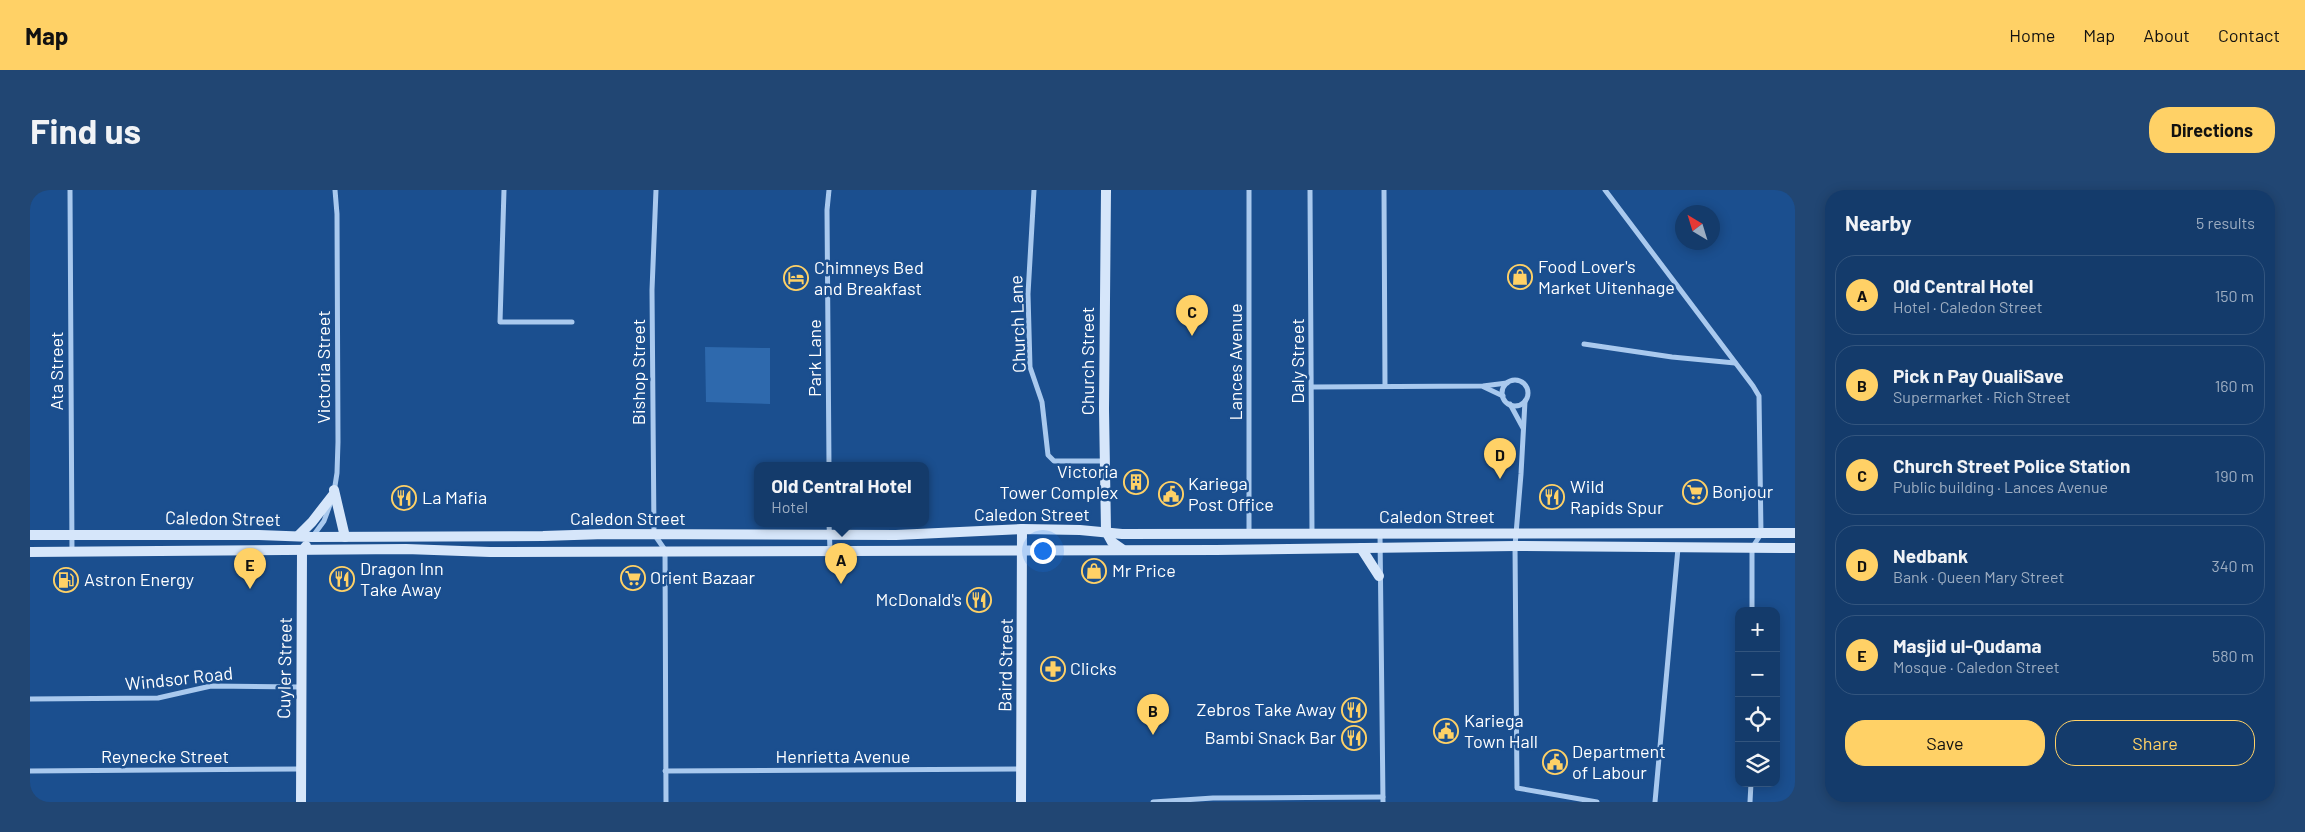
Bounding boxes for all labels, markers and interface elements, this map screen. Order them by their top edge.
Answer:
text: Map [25,21,68,50]
text: Home [2009,24,2055,46]
text: Map [2083,24,2115,46]
text: About [2143,24,2190,46]
text: Contact [2218,24,2280,46]
button: Directions [2149,107,2275,153]
text: Find us [30,109,141,151]
north arrow [1675,205,1720,250]
text: Nearby [1845,210,1911,235]
text: 5 results [2196,213,2255,232]
place label: Food Lover's Market Uitenhage [1538,255,1675,298]
place label: Chimneys Bed and Breakfast [814,256,924,299]
shop icon: Food Lover's Market Uitenhage [1507,264,1533,290]
hotel icon: Chimneys Bed and Breakfast [783,265,809,291]
text: Old Central Hotel [1893,274,2034,297]
street label: Church Lane [1004,275,1030,373]
text: A [1857,286,1867,305]
text: 150 m [2215,286,2254,305]
pin: C [1176,295,1208,336]
text: Hotel · Caledon Street [1893,297,2043,316]
street label: Lances Avenue [1224,303,1246,421]
street label: Church Street [1076,307,1098,415]
street label: Victoria Street [312,310,334,424]
street label: Daly Street [1286,318,1308,404]
street label: Bishop Street [627,319,649,425]
street label: Park Lane [803,319,825,397]
street label: Ata Street [45,331,67,411]
text: Pick n Pay QualiSave [1893,364,2064,387]
text: B [1857,376,1867,395]
text: 160 m [2215,376,2254,395]
text: Supermarket · Rich Street [1893,387,2071,406]
pin: D [1484,438,1516,479]
text: Church Street Police Station [1893,454,2130,477]
place label: Victoria Tower Complex [1000,460,1118,503]
popup [754,462,929,527]
text: C [1857,466,1867,485]
text: 190 m [2215,466,2254,485]
building icon: Victoria Tower Complex [1123,469,1149,495]
place label: Kariega Post Office [1188,472,1274,515]
text: Old Central Hotel [771,474,912,497]
place label: Wild Rapids Spur [1570,475,1664,518]
text: Public building · Lances Avenue [1893,477,2108,496]
supermarket icon: Bonjour [1682,479,1708,505]
place label: Bonjour [1712,480,1774,502]
public building icon: Kariega Post Office [1158,481,1184,507]
restaurant icon: Wild Rapids Spur [1539,484,1565,510]
restaurant icon: La Mafia [391,485,417,511]
place label: La Mafia [422,486,487,508]
text: Hotel [771,497,808,516]
street label: Caledon Street [974,503,1090,525]
street label: Caledon Street [1379,505,1495,527]
street label: Caledon Street [165,506,281,530]
street label: Caledon Street [570,507,686,529]
your location [1030,538,1056,564]
pin: A [825,543,857,584]
text: Nedbank [1893,544,1968,567]
pin: E [234,548,266,589]
text: D [1857,556,1867,575]
text: 340 m [2211,556,2254,575]
place label: Dragon Inn Take Away [360,557,444,600]
shop icon: Mr Price [1081,558,1107,584]
place label: Mr Price [1112,559,1176,581]
supermarket icon: Orient Bazaar [620,565,646,591]
restaurant icon: Dragon Inn Take Away [329,566,355,592]
place label: Orient Bazaar [650,566,756,588]
fuel station icon: Astron Energy [53,567,79,593]
text: Bank · Queen Mary Street [1893,567,2064,586]
place label: Astron Energy [84,568,194,590]
restaurant icon: McDonald's [966,587,992,613]
place label: McDonald's [875,588,962,610]
map controls [1735,607,1780,787]
button: + [1735,607,1780,652]
street label: Cuyler Street [272,617,296,719]
street label: Baird Street [993,618,1017,712]
text: Masjid ul-Qudama [1893,634,2041,657]
text: E [1857,646,1867,665]
text: 580 m [2212,646,2254,665]
button: − [1735,652,1780,697]
pharmacy icon: Clicks [1040,656,1066,682]
place label: Clicks [1070,657,1117,679]
text: Mosque · Caledon Street [1893,657,2060,676]
street label: Windsor Road [124,661,234,695]
pin: B [1137,694,1169,735]
restaurant icon: Zebros Take Away [1341,697,1367,723]
button: locate [1735,697,1780,742]
place label: Zebros Take Away [1197,698,1336,720]
place label: Kariega Town Hall [1464,709,1538,752]
public building icon: Kariega Town Hall [1433,718,1459,744]
button: Save [1845,720,2045,766]
button: Share [2055,720,2255,766]
restaurant icon: Bambi Snack Bar [1341,725,1367,751]
place label: Bambi Snack Bar [1204,726,1336,748]
place label: Department of Labour [1572,740,1666,783]
button: layers [1735,742,1780,787]
street label: Reynecke Street [101,745,229,767]
street label: Henrietta Avenue [776,745,910,767]
public building icon: Department of Labour [1542,749,1568,775]

